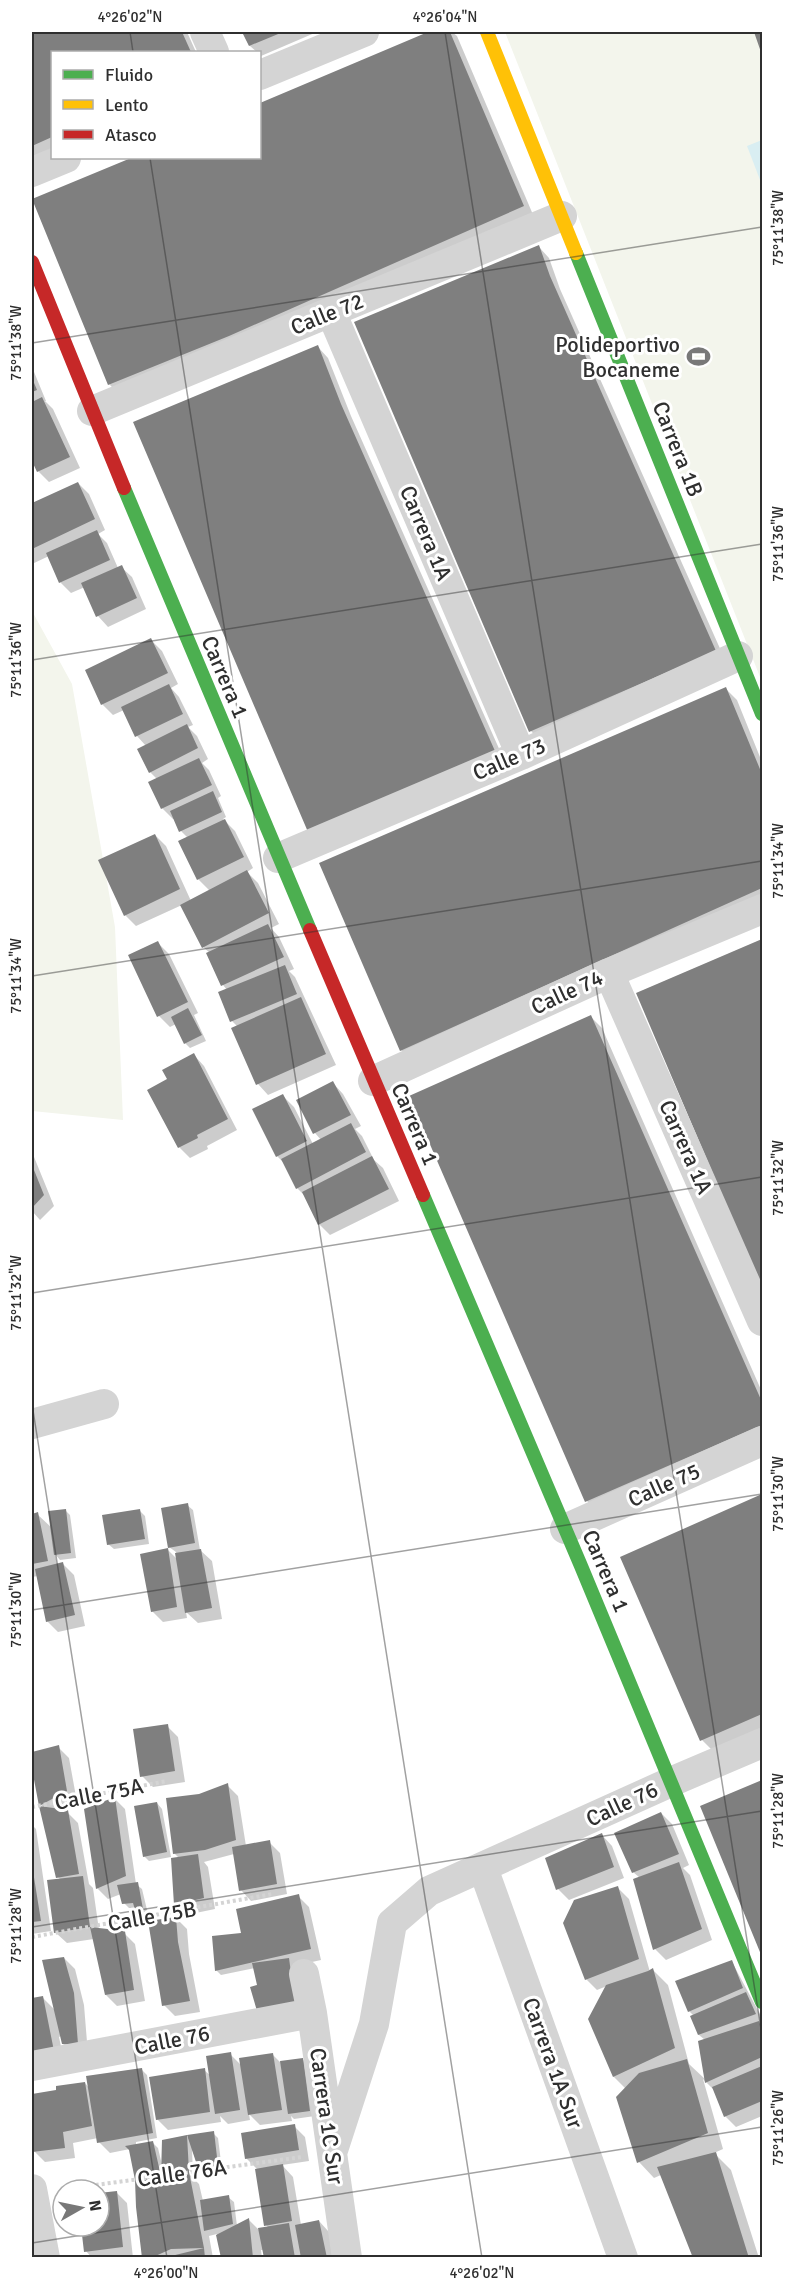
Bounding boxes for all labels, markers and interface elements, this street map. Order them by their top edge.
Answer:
text: 4°26'02"N [97,8,163,26]
text: 4°26'04"N [412,8,478,26]
legend [51,51,261,159]
text: Fluido [105,64,153,86]
text: Lento [105,94,148,116]
text: Atasco [105,124,157,146]
text: 75°11'38"W [769,190,787,266]
street label: Calle 72 [287,287,367,341]
text: 75°11'38"W [7,305,25,381]
place label: Polideportivo Bocaneme [555,331,680,383]
sports icon: Polideportivo Bocaneme [685,344,711,370]
street label: Carrera 1B [647,397,709,501]
street label: Carrera 1A [394,482,458,585]
text: 75°11'36"W [769,506,787,582]
text: 75°11'36"W [7,622,25,698]
street label: Carrera 1 [196,632,254,722]
street label: Calle 73 [469,732,549,786]
text: 75°11'34"W [769,823,787,899]
text: 75°11'34"W [7,938,25,1014]
street label: Calle 74 [527,964,607,1020]
street label: Carrera 1 [386,1079,444,1169]
street label: Carrera 1A [653,1096,719,1199]
text: 75°11'32"W [769,1140,787,1216]
text: 75°11'32"W [7,1255,25,1331]
text: 75°11'30"W [769,1456,787,1532]
street label: Calle 75 [624,1457,704,1513]
street label: Carrera 1 [577,1526,635,1616]
text: 75°11'30"W [7,1572,25,1648]
street label: Calle 75A [52,1772,146,1816]
text: 75°11'28"W [769,1773,787,1849]
street label: Calle 76 [582,1776,662,1832]
text: 75°11'28"W [7,1888,25,1964]
street label: Calle 75B [106,1895,198,1937]
street label: Carrera 1A Sur [517,1994,589,2132]
street label: Calle 76 [132,2019,212,2061]
street label: Carrera 1C Sur [304,2046,350,2186]
text: 75°11'26"W [769,2090,787,2166]
street label: Calle 76A [136,2153,229,2193]
north arrow [51,2178,111,2238]
text: N [84,2199,106,2213]
text: 4°26'00"N [133,2264,199,2282]
text: 4°26'02"N [449,2264,515,2282]

